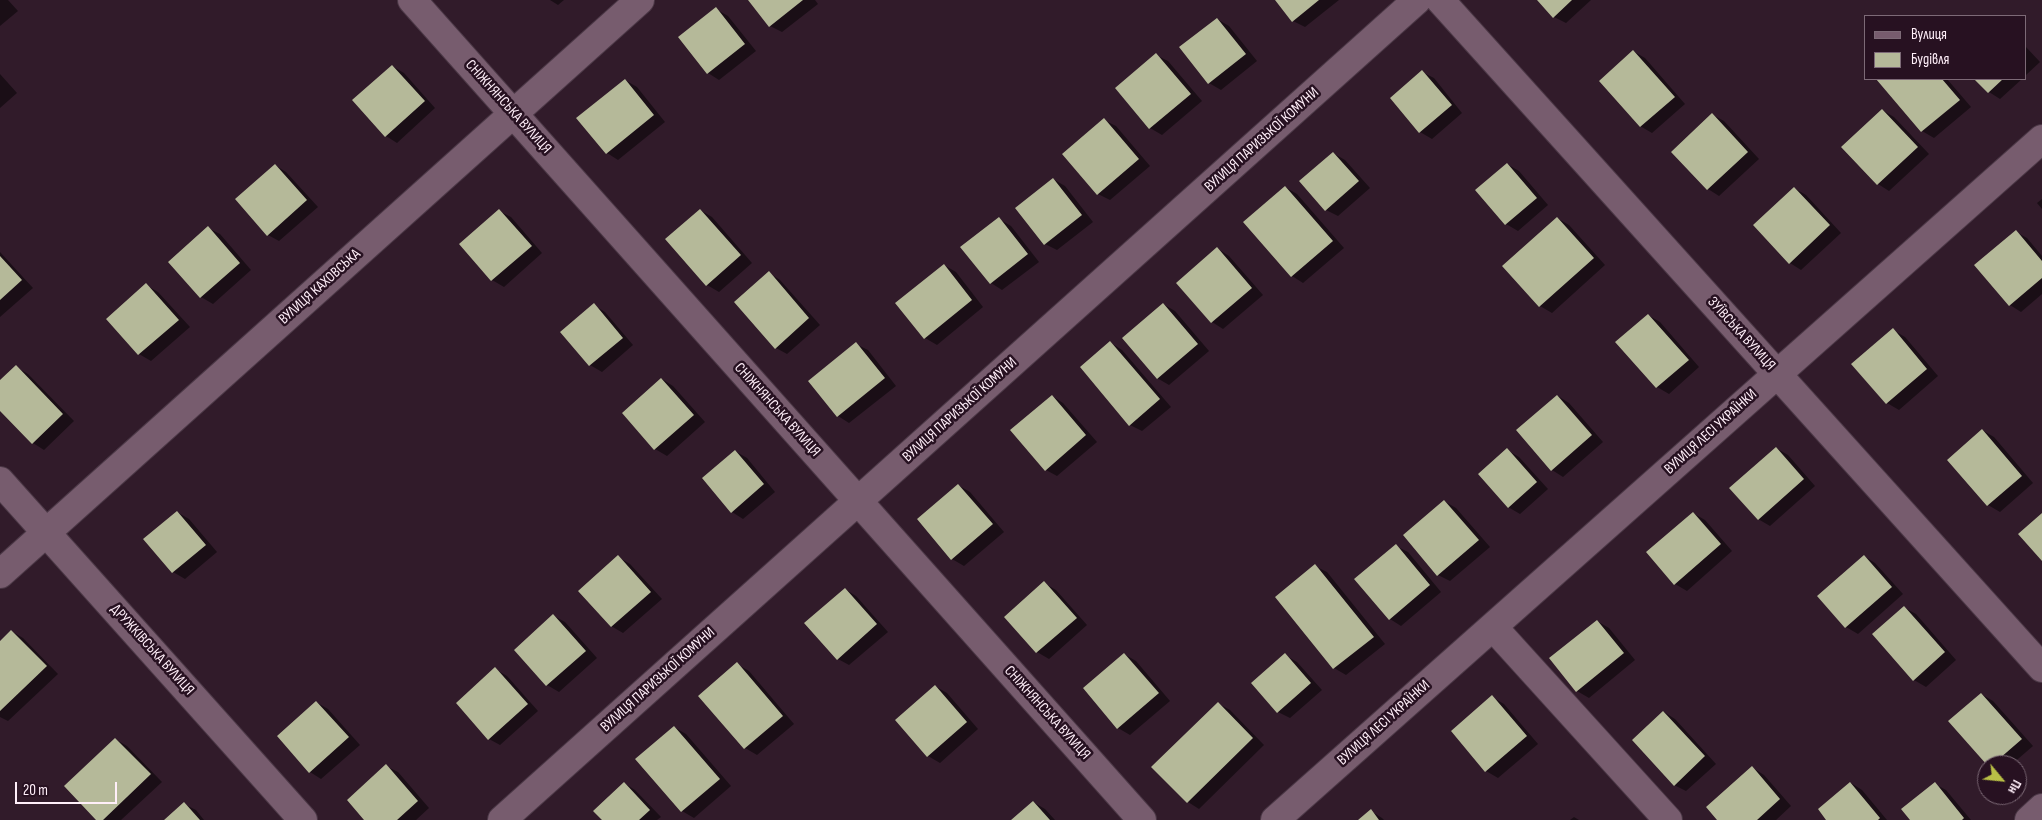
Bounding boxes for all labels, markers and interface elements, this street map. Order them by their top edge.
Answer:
legend [1864,15,2027,80]
text: Вулиця [1911,25,1947,44]
text: Будівля [1911,50,1949,69]
street label: СНІЖНЯНСЬКА ВУЛИЦЯ [461,56,555,158]
street label: ВУЛИЦЯ ПАРИЗЬКОЇ КОМУНИ [1201,84,1323,196]
street label: ВУЛИЦЯ КАХОВСЬКА [275,246,365,328]
street label: ЗУЇВСЬКА ВУЛИЦЯ [1703,293,1779,375]
street label: ВУЛИЦЯ ПАРИЗЬКОЇ КОМУНИ [899,354,1021,466]
street label: СНІЖНЯНСЬКА ВУЛИЦЯ [730,359,824,461]
street label: ВУЛИЦЯ ЛЕСІ УКРАЇНКИ [1661,386,1761,478]
street label: ДРУЖКІВСЬКА ВУЛИЦЯ [106,601,198,699]
street label: ВУЛИЦЯ ПАРИЗЬКОЇ КОМУНИ [597,624,719,736]
street label: СНІЖНЯНСЬКА ВУЛИЦЯ [1000,662,1094,764]
street label: ВУЛИЦЯ ЛЕСІ УКРАЇНКИ [1334,677,1434,769]
north arrow [1977,755,2027,805]
scale bar [18,772,120,804]
text: Пн [2004,777,2025,797]
text: 20 m [23,781,48,800]

